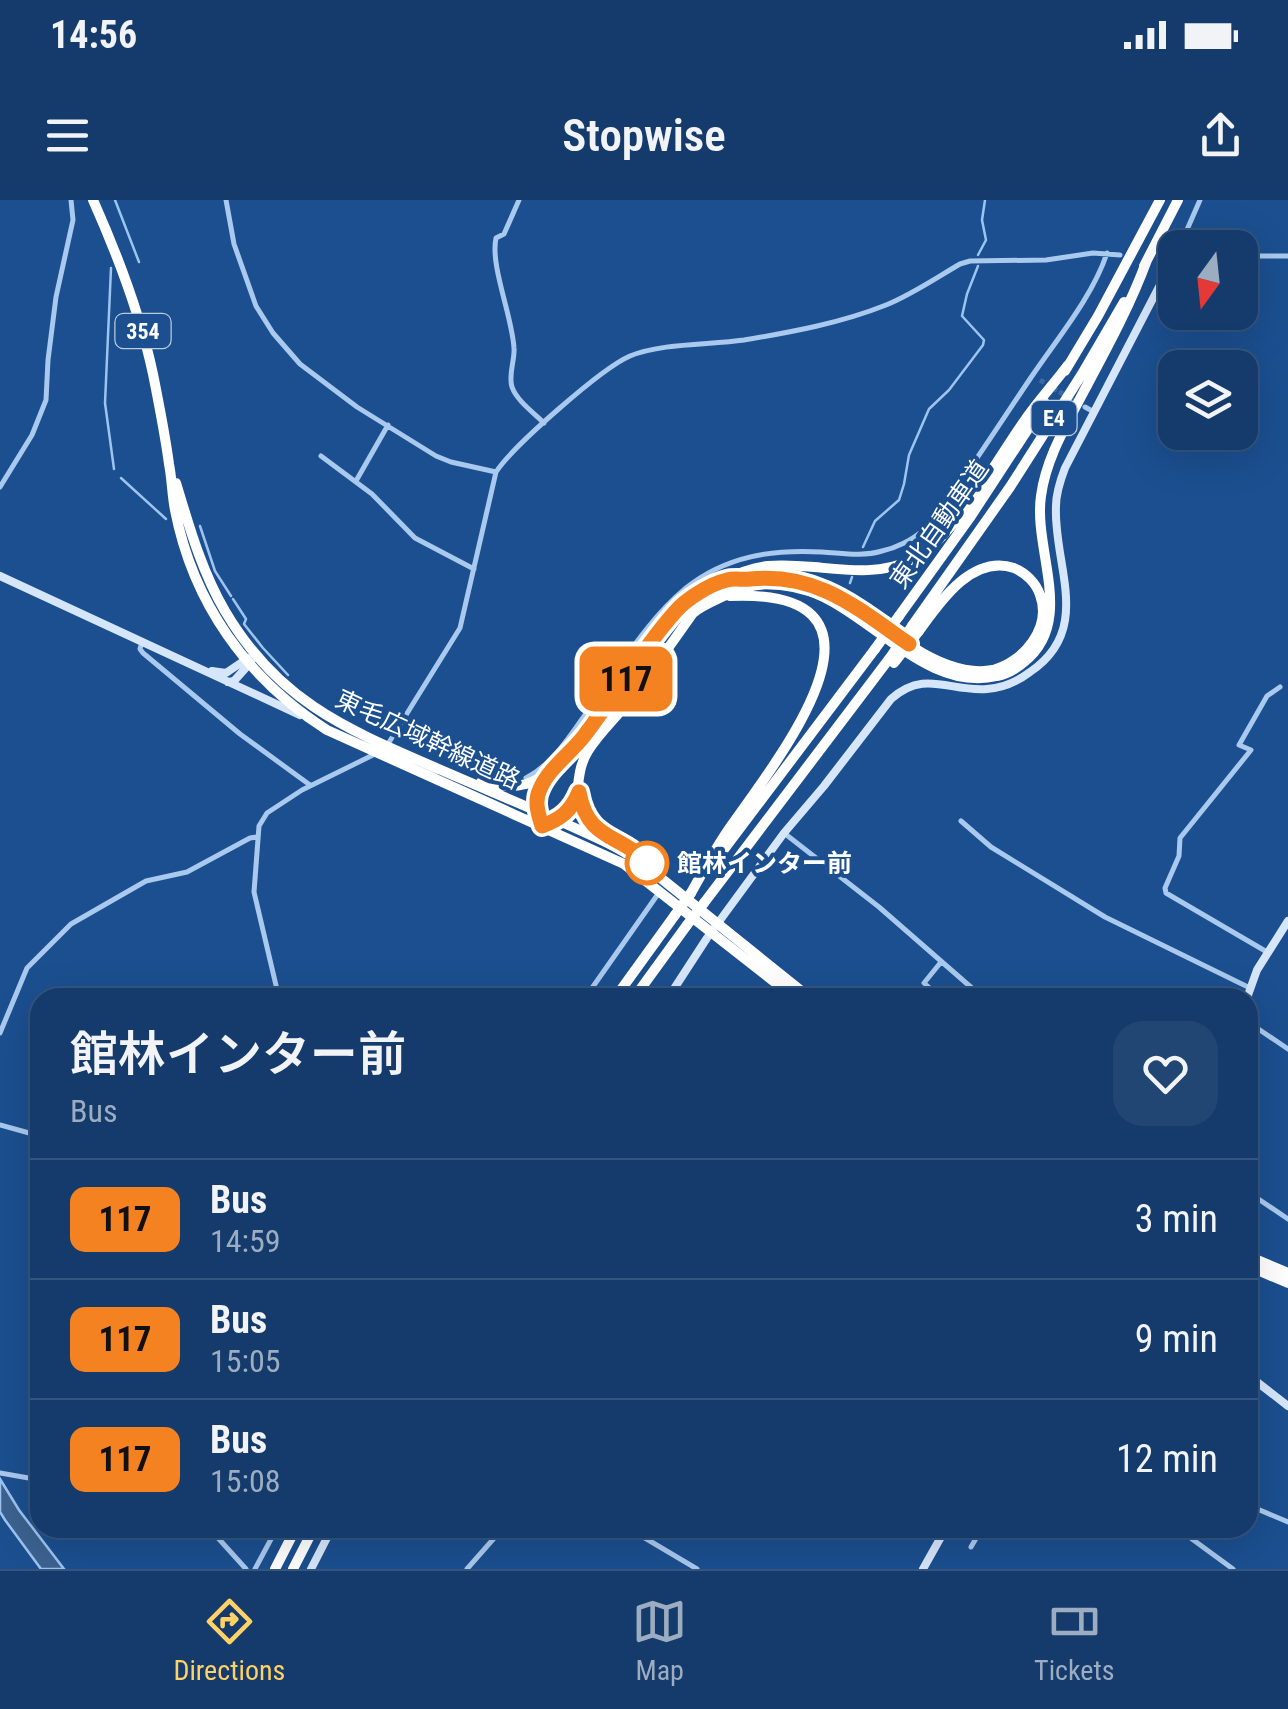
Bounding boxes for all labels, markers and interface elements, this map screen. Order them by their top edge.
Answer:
text: 14:56 [50,13,137,57]
icon: menu [40,108,95,163]
icon: share [1193,108,1248,163]
text: Stopwise [562,109,726,162]
north arrow [1158,230,1258,330]
map controls [1158,230,1258,450]
road number: 354 [116,314,170,348]
button: layers [1158,350,1258,450]
road number: E4 [1032,401,1076,435]
street label: 東北自動車道 [885,455,994,594]
line badge: 117 [568,646,684,712]
text: 117 [599,659,653,700]
street label: 東毛広域幹線道路 [331,684,525,795]
marker: 館林インター前 [626,842,668,884]
place label: 館林インター前 [677,849,852,878]
button: heart [1113,1021,1218,1126]
text: 館林インター前 [70,1026,406,1083]
text: Bus [70,1092,118,1130]
text: Bus [210,1178,267,1222]
text: 3 min [1135,1197,1218,1241]
text: 117 [98,1199,152,1240]
text: 14:59 [210,1222,281,1260]
text: Bus [210,1298,267,1342]
text: 9 min [1135,1317,1218,1361]
text: 117 [98,1319,152,1360]
text: 15:05 [210,1342,281,1380]
text: Bus [210,1418,267,1462]
text: 12 min [1116,1437,1218,1481]
text: 117 [98,1439,152,1480]
text: 15:08 [210,1462,281,1500]
tab: Directions [173,1594,285,1687]
tab: Map [632,1594,687,1687]
tab: Tickets [1034,1594,1115,1687]

